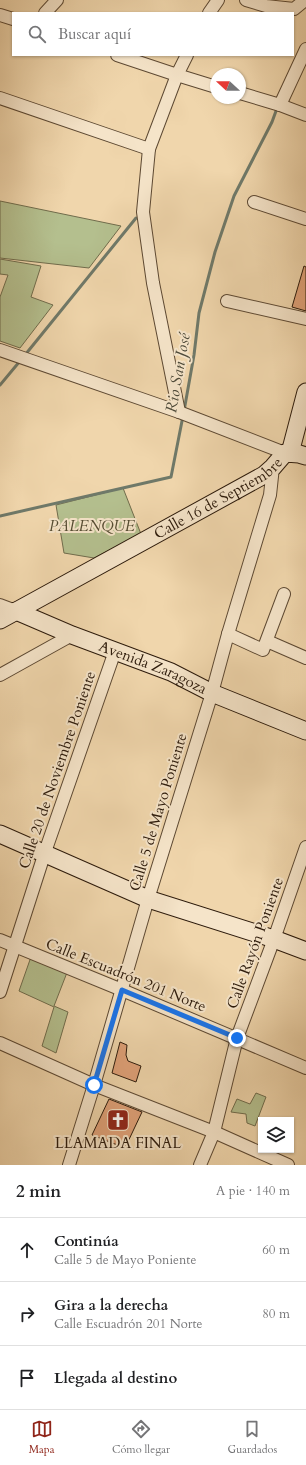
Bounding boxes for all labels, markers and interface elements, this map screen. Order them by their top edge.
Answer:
search box [12,12,294,56]
icon: search [26,23,48,45]
text: Buscar aquí [58,24,131,44]
north arrow [210,68,246,104]
water label: Rio San José [160,331,196,415]
street label: Calle 16 de Septiembre [150,453,287,544]
park label: PALENQUE [49,516,135,536]
street label: Avenida Zaragoza [96,636,211,699]
street label: Calle 20 de Noviembre Poniente [14,668,100,872]
street label: Calle 5 de Mayo Poniente [124,730,192,893]
street label: Calle Rayón Poniente [222,874,288,1011]
street label: Calle Escuadrón 201 Norte [43,934,209,1016]
route end [228,1029,246,1047]
route start [85,1076,103,1094]
church icon: LLAMADA FINAL [105,1107,131,1133]
map controls [258,1117,294,1153]
button: layers [258,1117,294,1153]
place label: LLAMADA FINAL [55,1133,182,1153]
text: 2 min [16,1180,61,1203]
text: A pie · 140 m [216,1182,290,1200]
text: Continúa [54,1231,119,1251]
icon: ahead [16,1239,38,1261]
text: 60 m [262,1241,290,1259]
text: Calle 5 de Mayo Poniente [54,1251,196,1269]
text: Gira a la derecha [54,1295,168,1315]
icon: right [16,1303,38,1325]
text: 80 m [262,1305,290,1323]
text: Calle Escuadrón 201 Norte [54,1315,203,1333]
icon: arrive [16,1367,38,1389]
text: Llegada al destino [54,1368,177,1388]
tab: Mapa [29,1418,54,1457]
tab: Cómo llegar [112,1418,170,1457]
tab: Guardados [228,1418,277,1457]

